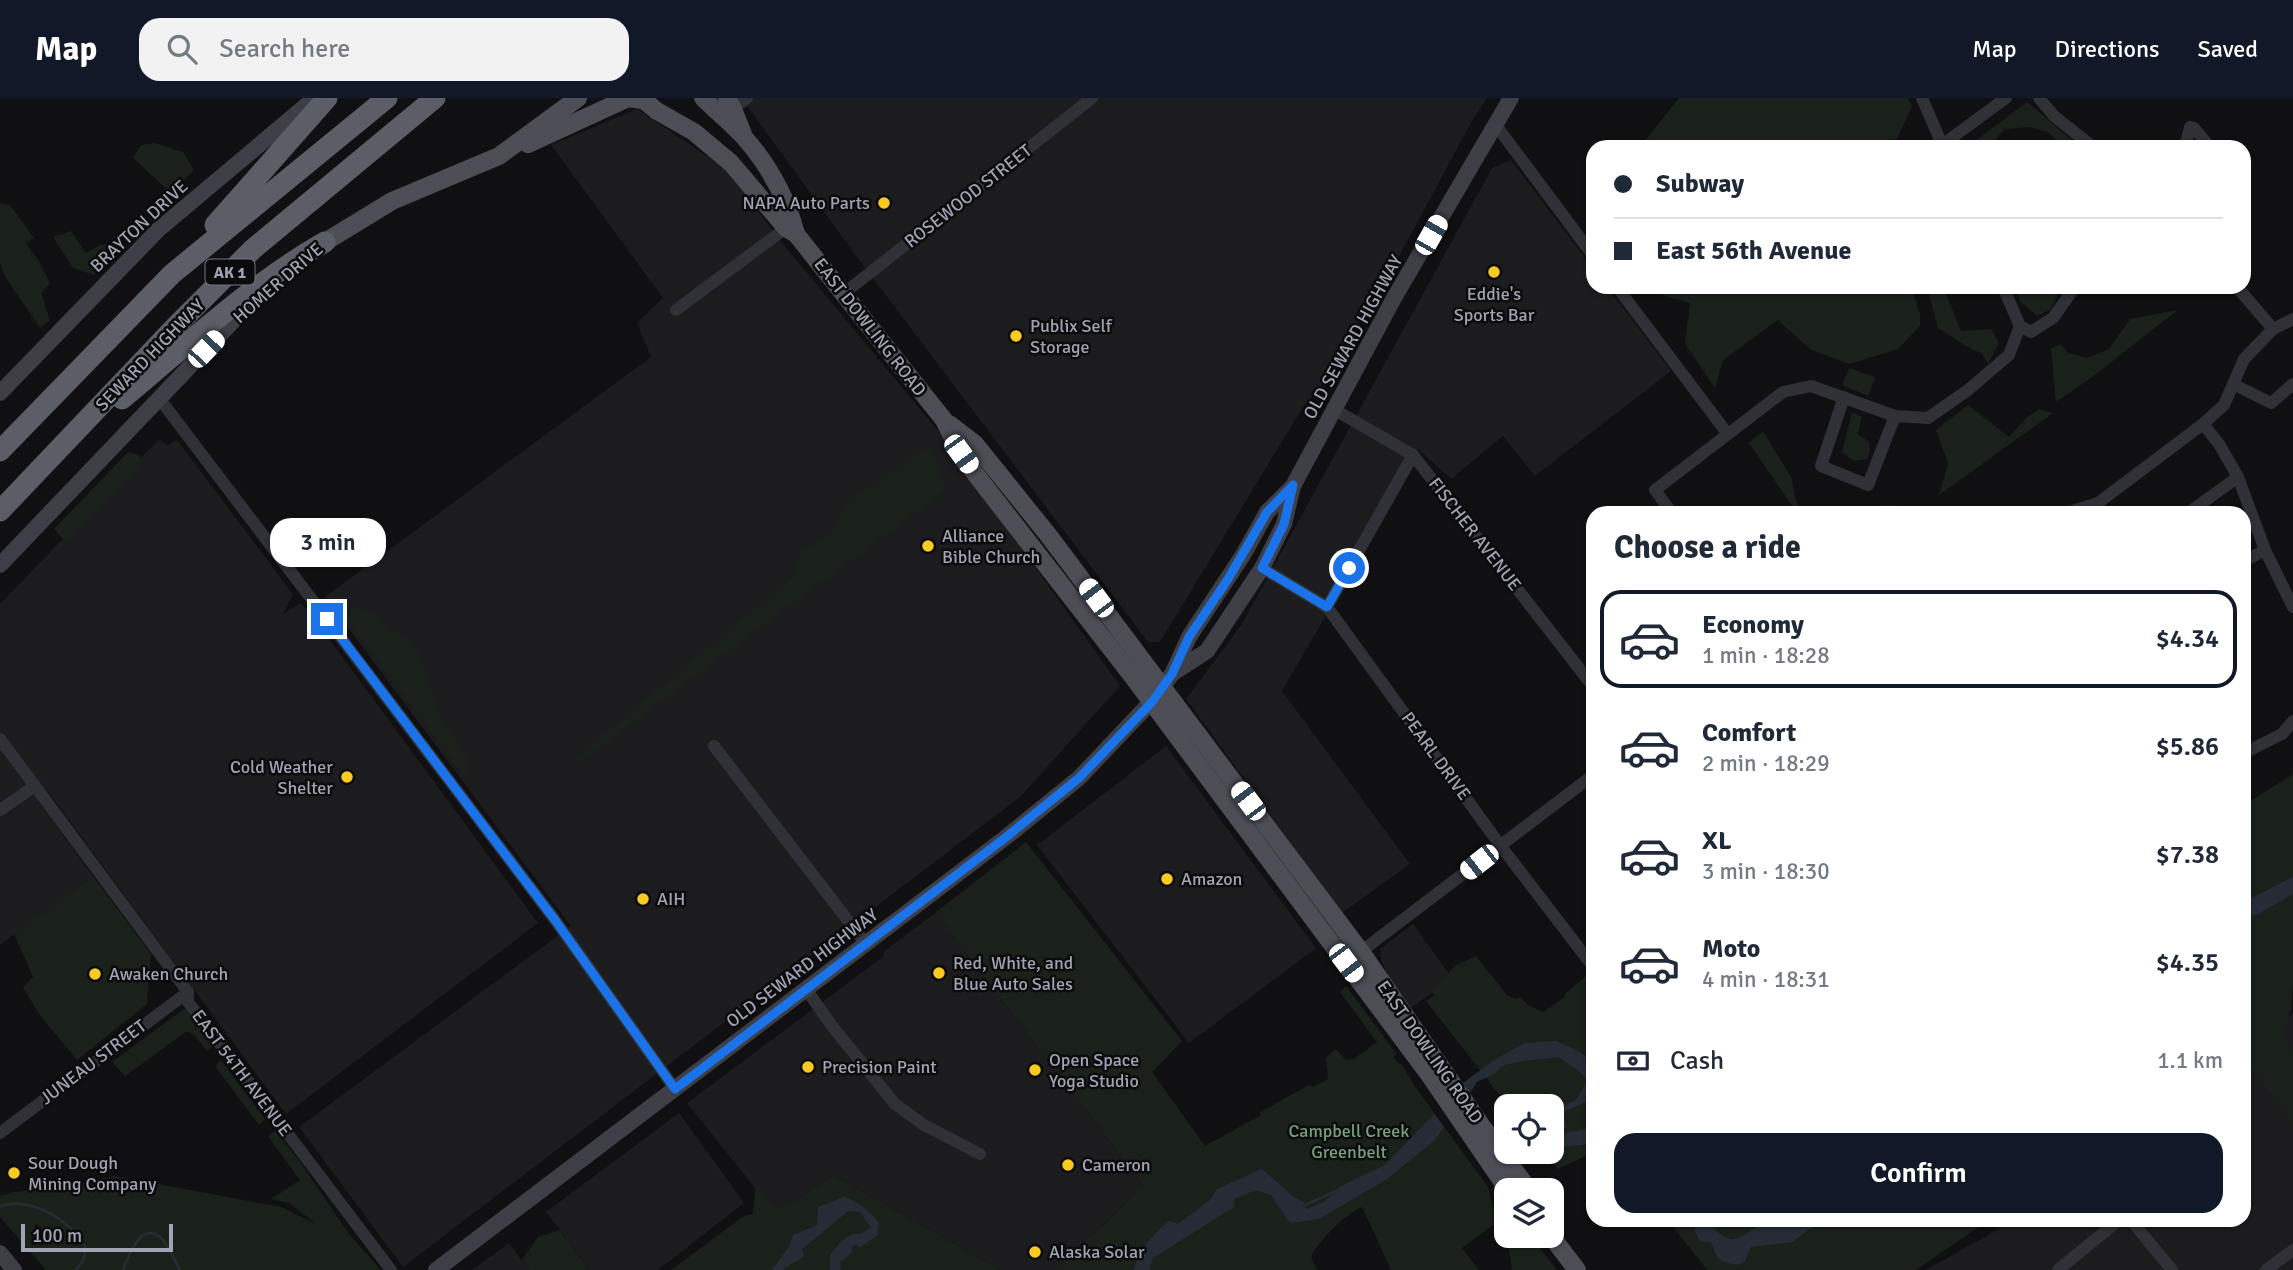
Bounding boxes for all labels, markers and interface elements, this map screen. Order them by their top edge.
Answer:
search box [139,18,629,81]
text: Map [35,29,97,70]
icon: search [163,30,201,68]
text: Search here [219,33,350,65]
text: Map [1972,34,2017,64]
text: Directions [2055,34,2160,64]
text: Saved [2198,34,2258,64]
street label: ROSEWOOD STREET [900,139,1036,253]
text: Subway [1656,168,1744,200]
street label: BRAYTON DRIVE [86,175,192,277]
place label: NAPA Auto Parts [742,192,870,214]
marker: NAPA Auto Parts [876,195,892,211]
car [1412,212,1451,258]
text: East 56th Avenue [1656,235,1851,267]
street label: HOMER DRIVE [229,238,327,328]
street label: OLD SEWARD HIGHWAY [1299,251,1407,423]
street label: EAST DOWLING ROAD [809,253,931,401]
road number: AK 1 [205,260,254,284]
marker: Eddie's Sports Bar [1486,264,1502,280]
place label: Eddie's Sports Bar [1454,283,1535,326]
street label: SEWARD HIGHWAY [91,294,209,416]
place label: Publix Self Storage [1030,315,1113,358]
car [184,327,229,371]
marker: Publix Self Storage [1008,328,1024,344]
car [941,431,982,477]
street label: FISCHER AVENUE [1424,473,1526,595]
callout: 3 min [269,518,385,566]
place label: Alliance Bible Church [942,525,1040,568]
text: 3 min [300,528,356,557]
text: Choose a ride [1614,528,1801,567]
marker: Alliance Bible Church [920,538,936,554]
route start [1333,552,1365,584]
car [1075,575,1118,621]
route end [311,603,343,635]
icon: car [1618,608,1681,671]
text: Economy [1702,609,1804,641]
text: $4.34 [2156,623,2219,655]
text: 1 min · 18:28 [1702,641,1830,670]
street label: PEARL DRIVE [1397,708,1475,804]
icon: car [1618,716,1681,779]
text: Comfort [1702,717,1796,749]
text: $5.86 [2156,731,2219,763]
text: 2 min · 18:29 [1702,749,1830,778]
place label: Cold Weather Shelter [230,756,333,799]
marker: Cold Weather Shelter [339,769,355,785]
car [1227,778,1270,824]
icon: car [1618,824,1681,887]
text: XL [1702,825,1732,857]
text: $7.38 [2156,839,2219,871]
car [1456,841,1503,883]
text: 3 min · 18:30 [1702,857,1830,886]
place label: Amazon [1181,868,1242,890]
marker: Amazon [1159,871,1175,887]
place label: AIH [657,888,685,910]
marker: AIH [635,891,651,907]
street label: OLD SEWARD HIGHWAY [722,904,882,1032]
icon: car [1618,932,1681,995]
text: Moto [1702,933,1760,965]
car [1325,940,1368,986]
text: $4.35 [2156,947,2219,979]
place label: Red, White, and Blue Auto Sales [953,952,1073,995]
place label: Awaken Church [109,963,228,985]
marker: Red, White, and Blue Auto Sales [931,965,947,981]
text: 4 min · 18:31 [1702,965,1830,994]
marker: Awaken Church [87,966,103,982]
street label: EAST DOWLING ROAD [1372,976,1488,1128]
street label: EAST 54TH AVENUE [187,1005,297,1141]
street label: JUNEAU STREET [35,1015,151,1109]
icon: cash [1614,1042,1652,1080]
text: Cash [1670,1045,1724,1077]
text: 1.1 km [2157,1046,2223,1075]
place label: Open Space Yoga Studio [1049,1049,1139,1092]
place label: Precision Paint [822,1056,937,1078]
marker: Precision Paint [800,1059,816,1075]
marker: Open Space Yoga Studio [1027,1062,1043,1078]
map controls [1494,1094,1564,1248]
button: locate [1494,1094,1564,1164]
park label: Campbell Creek Greenbelt [1289,1120,1409,1163]
button: Confirm [1614,1133,2223,1213]
place label: Sour Dough Mining Company [28,1152,157,1195]
place label: Cameron [1082,1154,1151,1176]
marker: Cameron [1060,1157,1076,1173]
marker: Sour Dough Mining Company [6,1165,22,1181]
button: layers [1494,1178,1564,1248]
scale bar [21,1221,173,1253]
text: 100 m [32,1224,82,1248]
place label: Alaska Solar [1049,1241,1145,1263]
marker: Alaska Solar [1027,1244,1043,1260]

